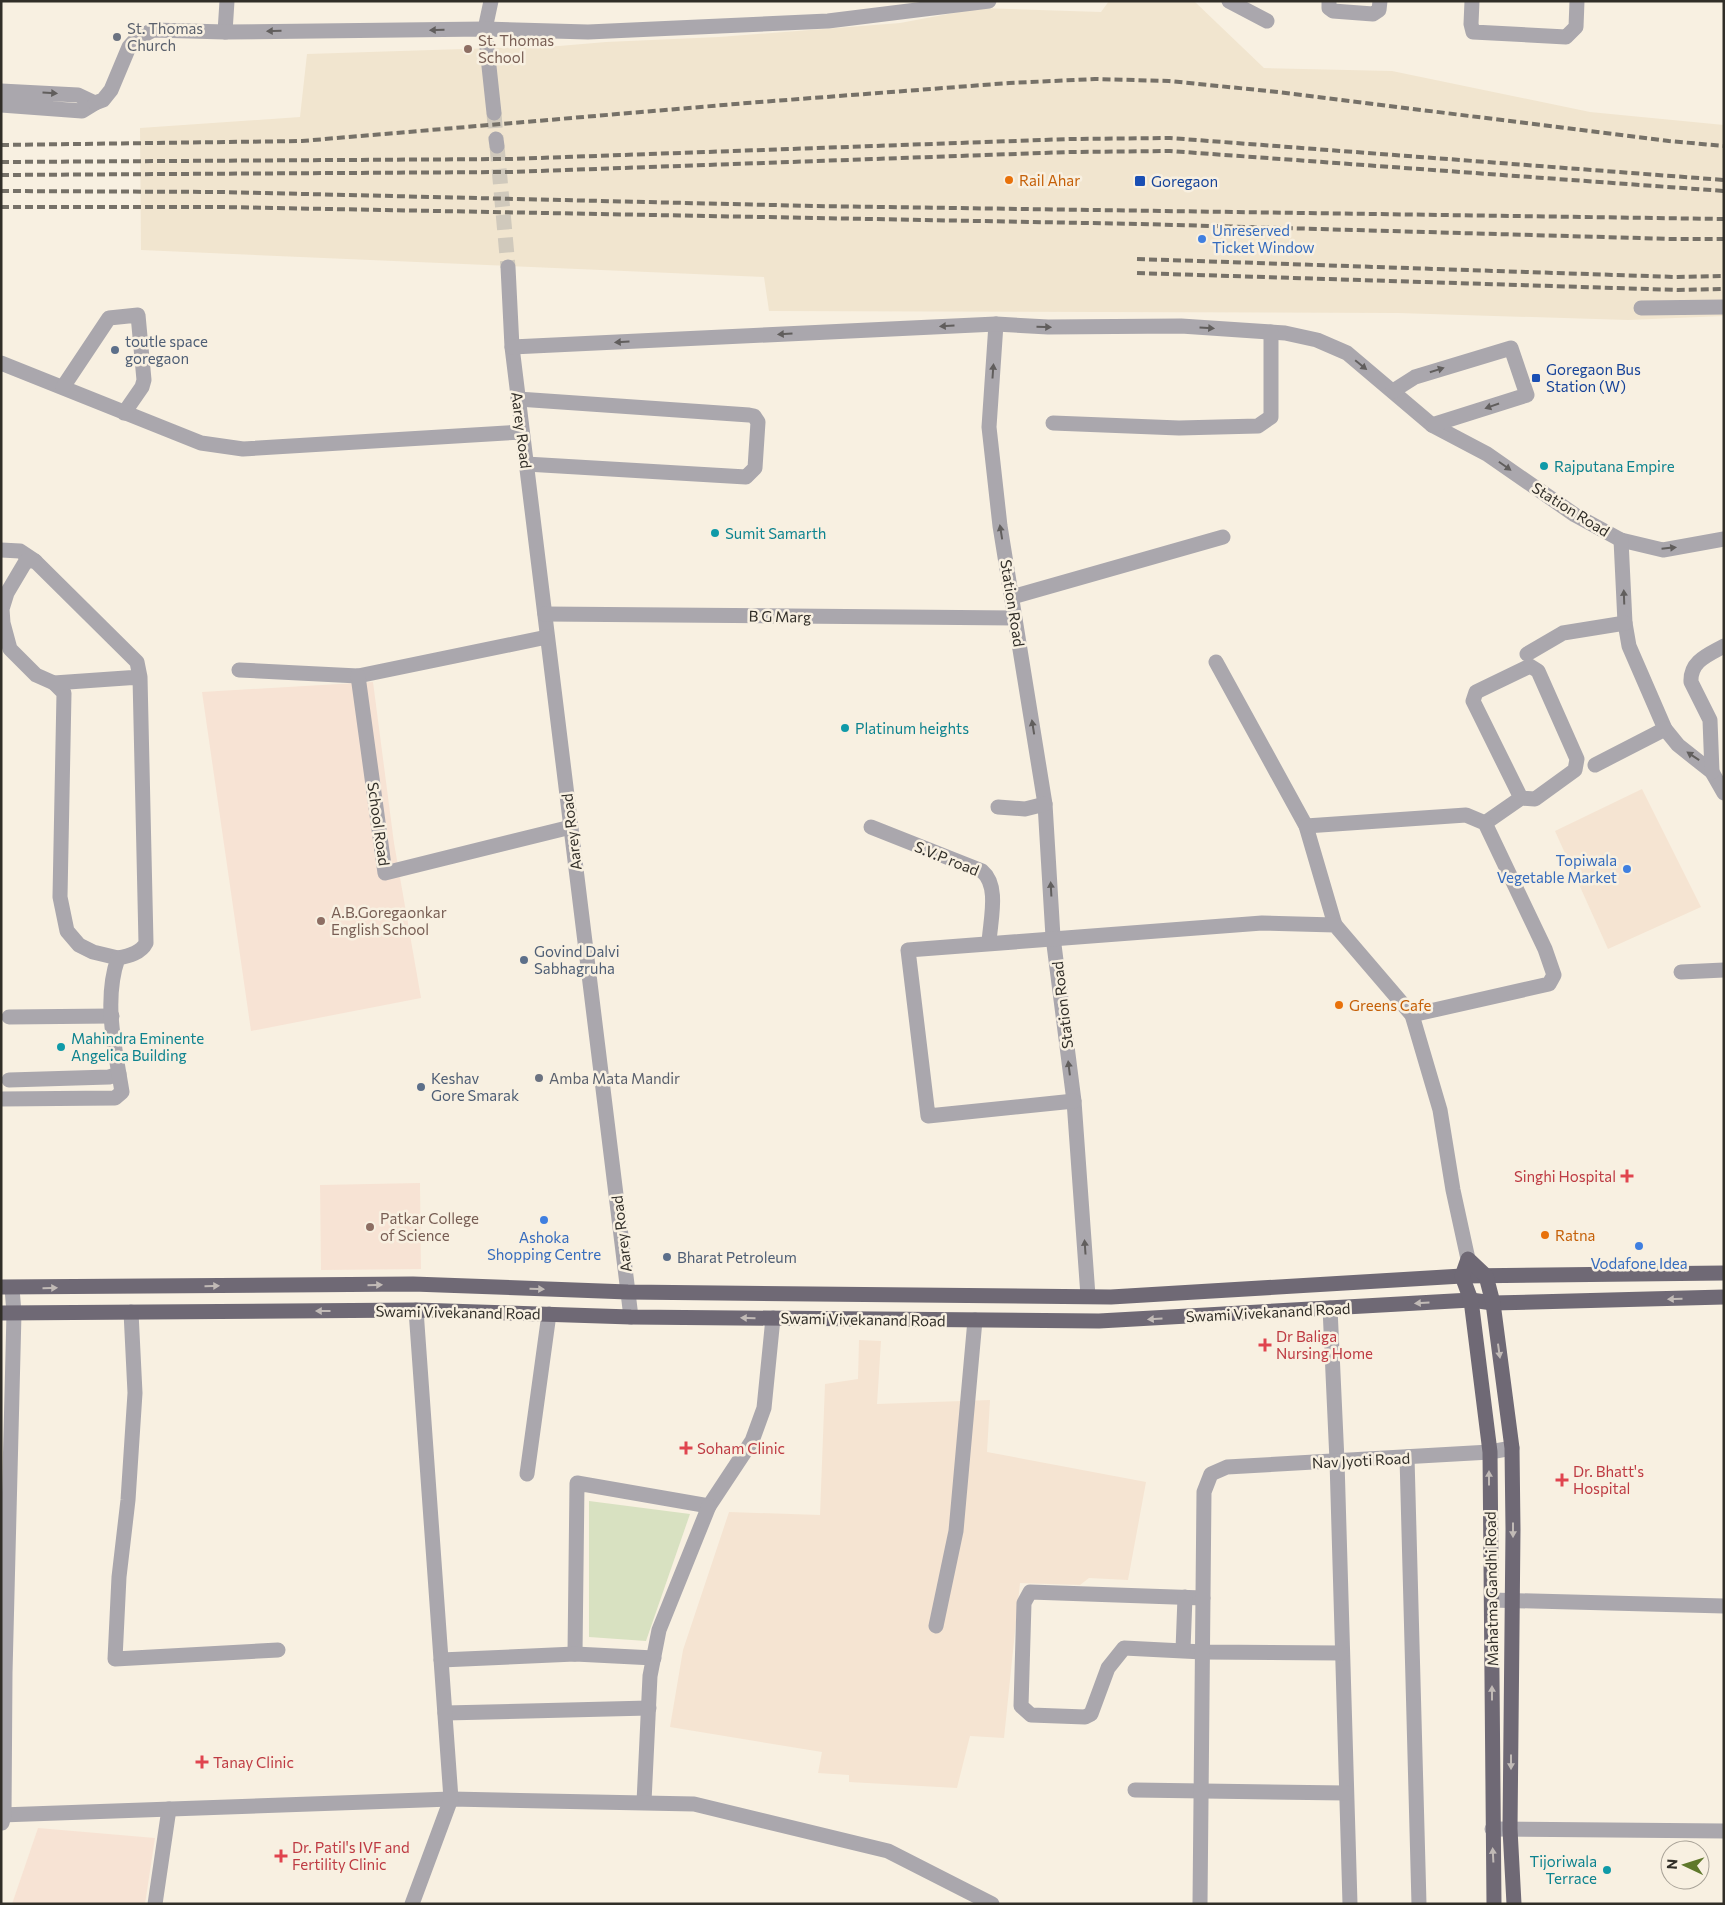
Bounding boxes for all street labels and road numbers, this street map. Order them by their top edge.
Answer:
street label: Aarey Road [508,391,536,469]
street label: Station Road [1529,478,1613,540]
street label: Station Road [997,558,1029,648]
street label: B G Marg [749,606,811,626]
street label: School Road [364,781,394,867]
street label: Aarey Road [557,793,585,871]
street label: S.V.P road [912,837,982,879]
street label: Station Road [1048,960,1076,1050]
street label: Aarey Road [607,1195,635,1273]
street label: Swami Vivekanand Road [1185,1299,1351,1325]
street label: Swami Vivekanand Road [375,1302,541,1322]
street label: Swami Vivekanand Road [780,1309,946,1329]
street label: Nav Jyoti Road [1312,1448,1410,1472]
street label: Mahatma Gandhi Road [1481,1511,1501,1667]

